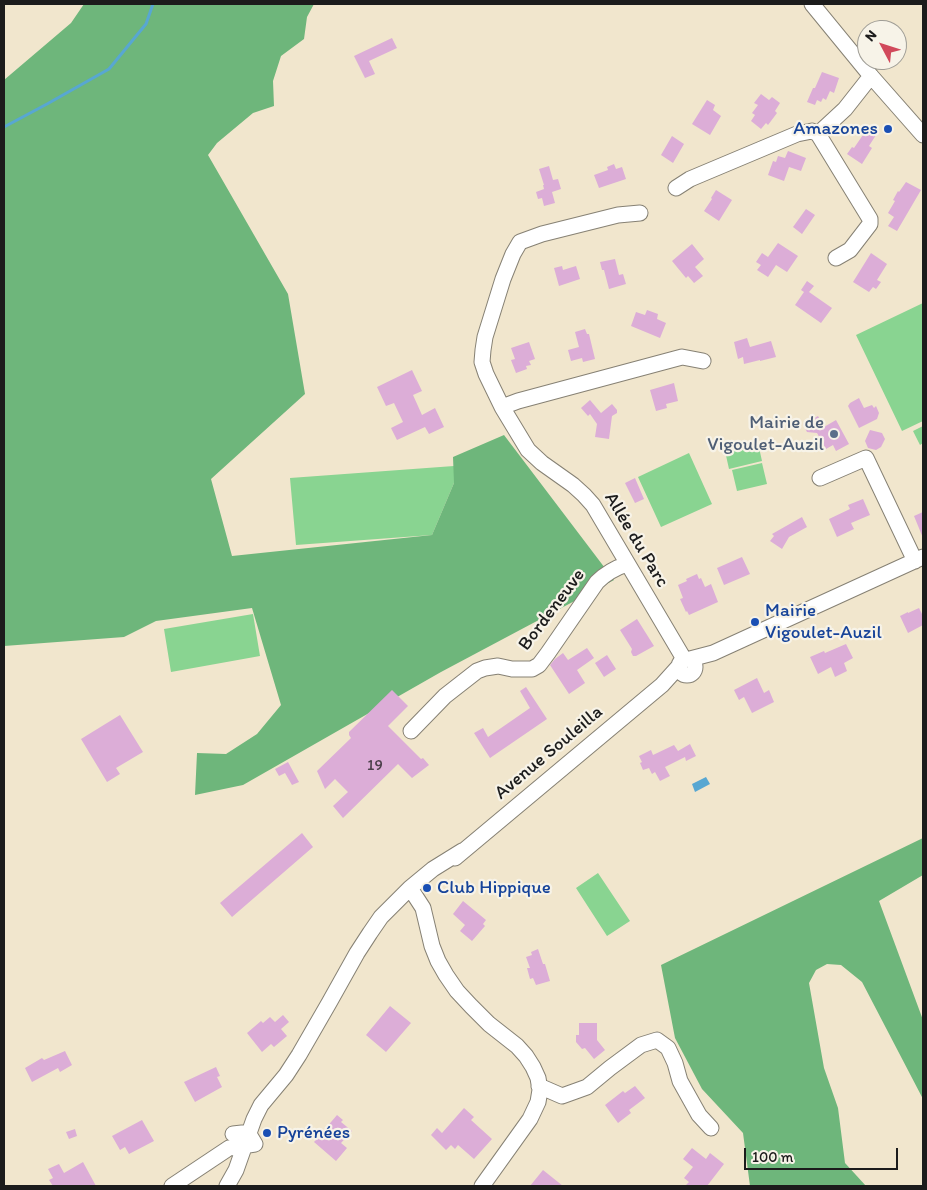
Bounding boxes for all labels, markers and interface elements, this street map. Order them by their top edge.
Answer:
north arrow [857,20,907,70]
text: N [861,27,880,45]
place label: Amazones [793,118,878,140]
marker: Amazones [882,123,894,135]
place label: Mairie de Vigoulet-Auzil [707,412,824,456]
marker: Mairie de Vigoulet-Auzil [828,428,840,440]
street label: Allée du Parc [599,488,673,592]
street label: Bordeneuve [514,564,590,656]
place label: Mairie Vigoulet-Auzil [765,600,882,644]
marker: Mairie Vigoulet-Auzil [749,616,761,628]
street label: Avenue Souleilla [490,701,608,805]
house number: 19 [367,756,383,776]
place label: Club Hippique [437,877,551,899]
marker: Club Hippique [421,882,433,894]
place label: Pyrénées [277,1122,350,1144]
marker: Pyrénées [261,1127,273,1139]
scale bar [747,1138,901,1170]
text: 100 m [752,1148,793,1166]

